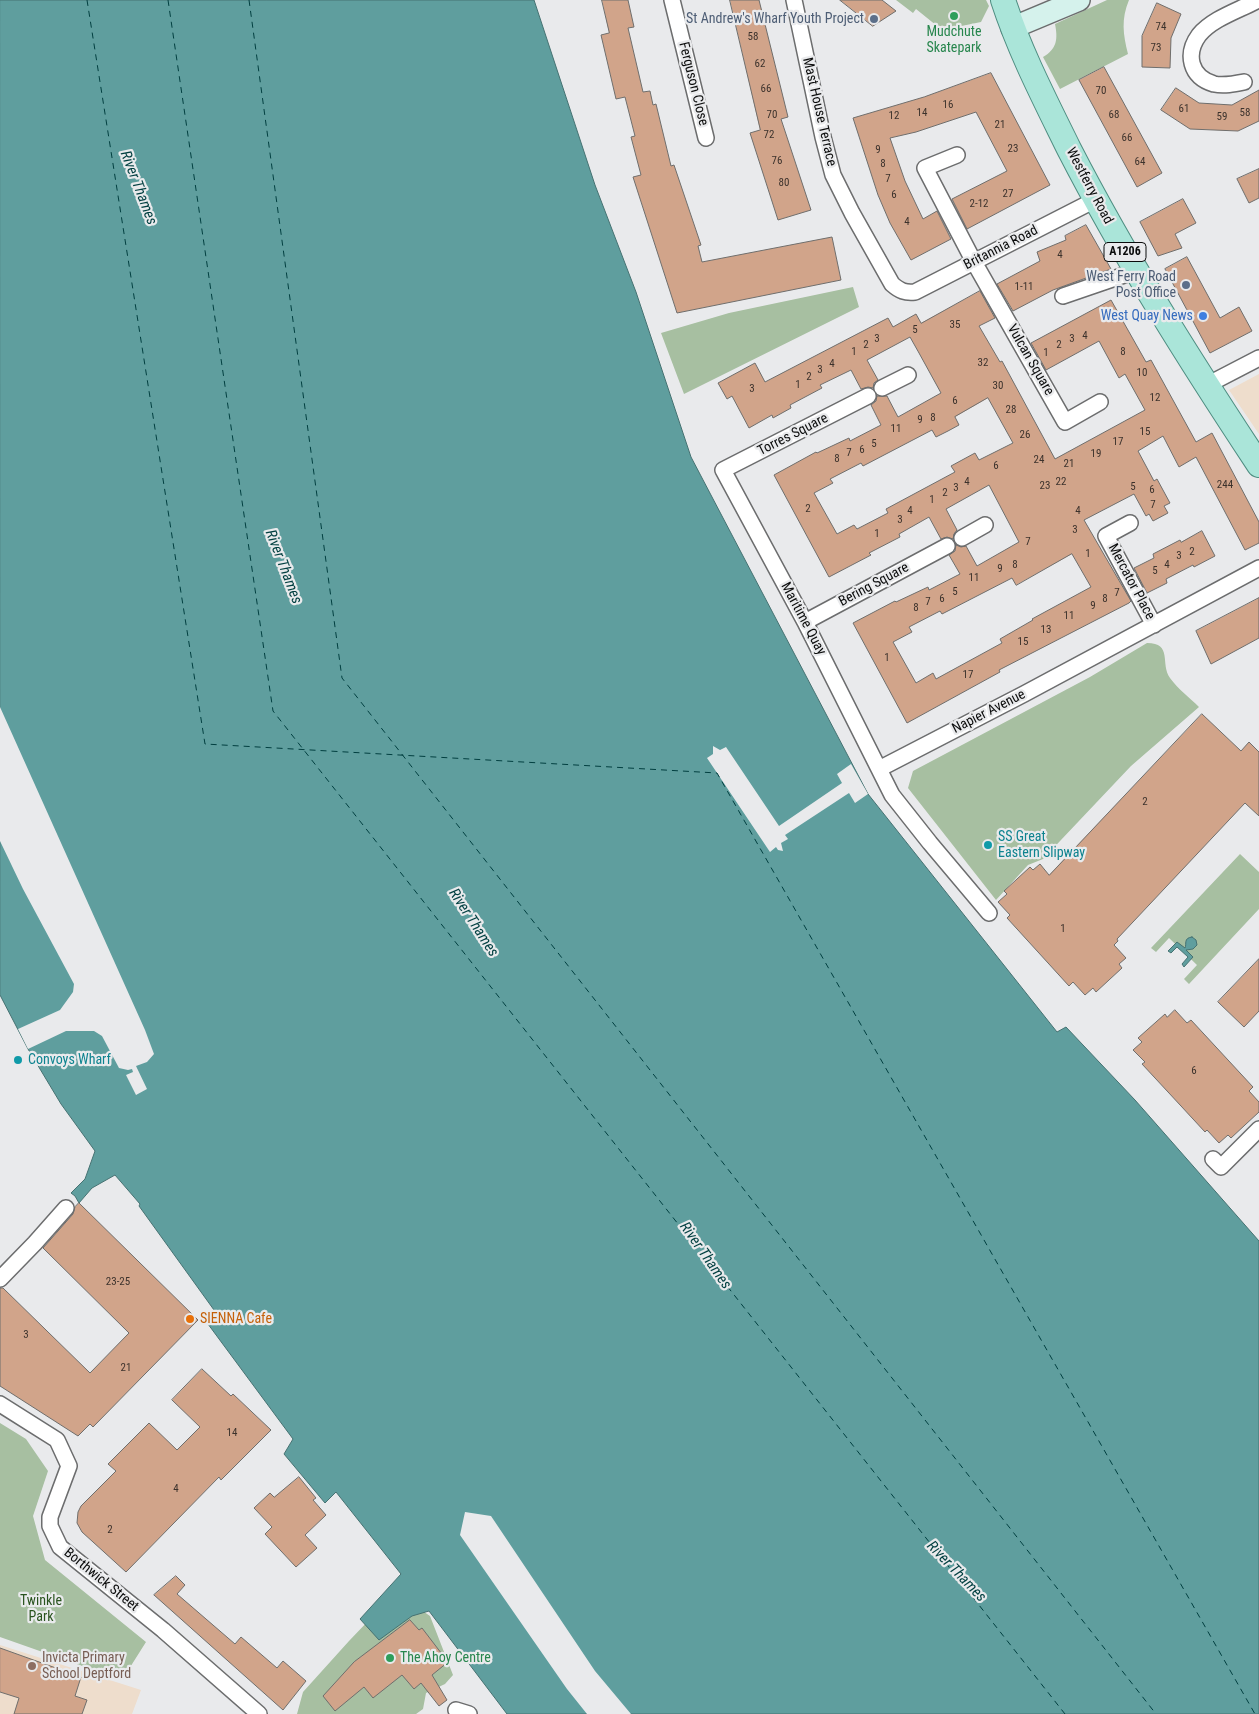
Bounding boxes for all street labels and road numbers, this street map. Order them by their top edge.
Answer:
street label: Ferguson Close [675,40,711,128]
street label: Mast House Terrace [798,56,840,168]
street label: Westferry Road [1062,145,1116,227]
street label: Britannia Road [961,222,1041,274]
road number: A1206 [1104,242,1146,262]
street label: Vulcan Square [1003,321,1057,399]
street label: Torres Square [755,410,831,460]
street label: Mercator Place [1104,541,1158,623]
street label: Bering Square [836,560,912,610]
street label: Maritime Quay [777,580,829,658]
street label: Napier Avenue [950,686,1028,738]
street label: Borthwick Street [60,1545,142,1615]

